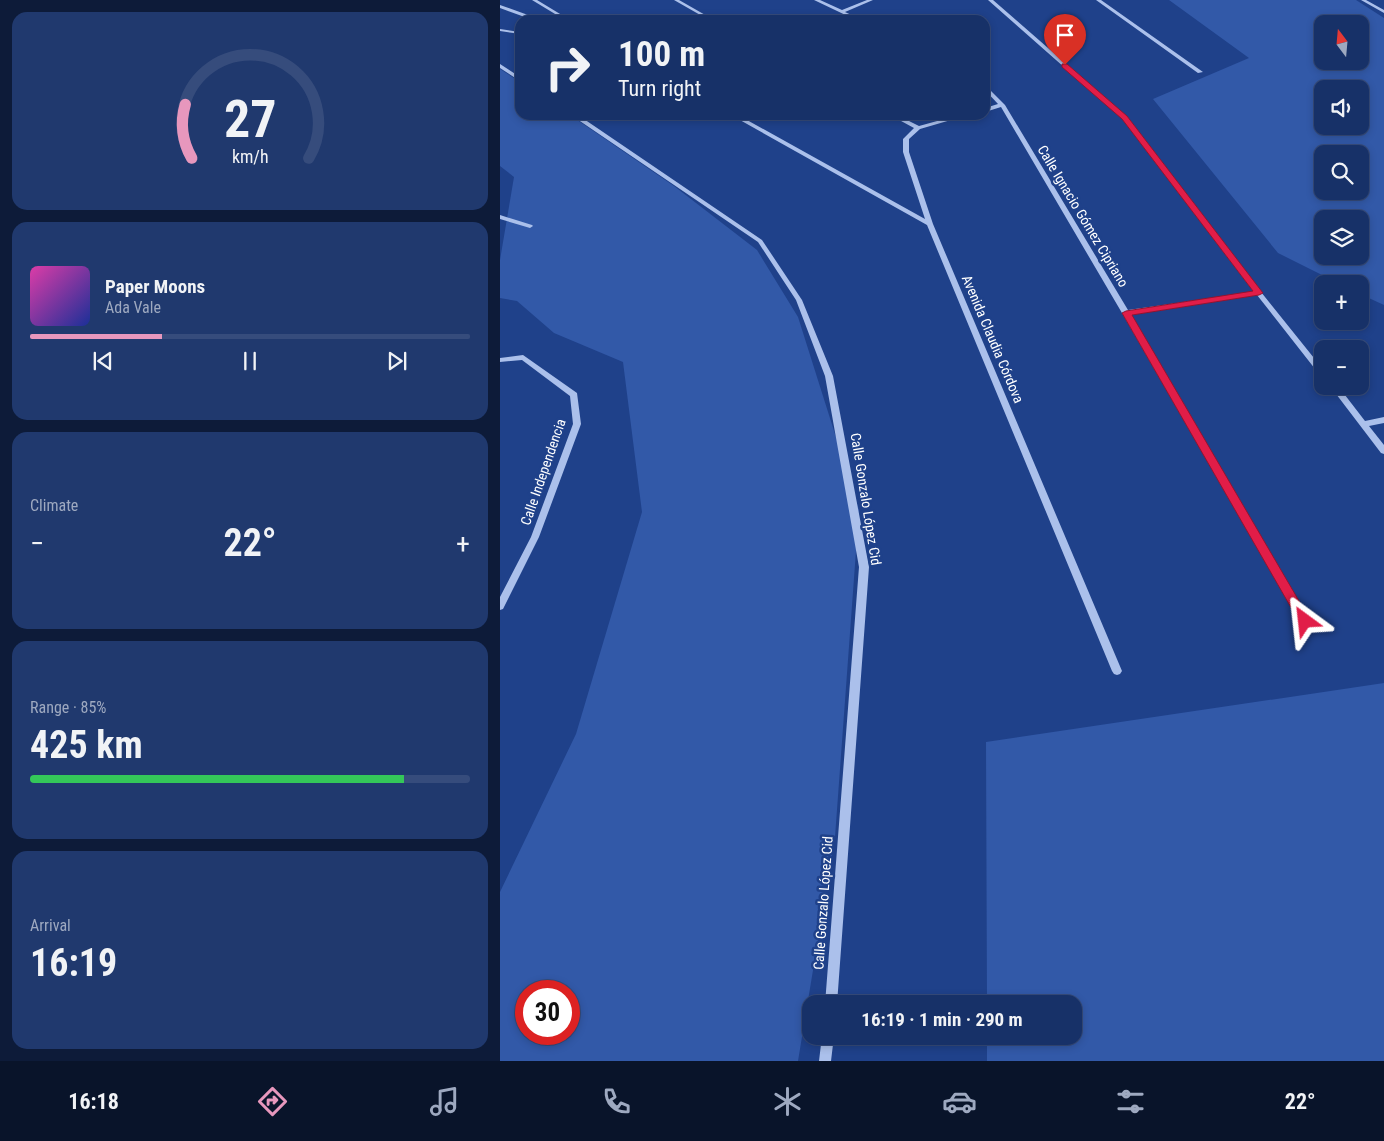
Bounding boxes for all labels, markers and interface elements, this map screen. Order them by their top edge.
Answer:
pin [1044,14,1086,65]
north arrow [1314,15,1369,70]
map controls [1314,15,1369,395]
icon: arrive [1051,21,1079,49]
text: 100 m [618,34,705,75]
icon: right [535,35,600,100]
text: Turn right [618,76,701,101]
button: sound [1314,80,1369,135]
text: 27 [224,89,276,150]
street label: Calle Ignacio Gómez Cipriano [1034,142,1132,290]
button: search [1314,145,1369,200]
text: km/h [232,146,268,167]
button: layers [1314,210,1369,265]
street label: Avenida Claudia Córdova [959,273,1027,405]
text: Paper Moons [105,275,205,298]
button: + [1314,275,1369,330]
text: Ada Vale [105,298,161,317]
button: − [1314,340,1369,395]
icon: previous [89,347,117,375]
icon: pause [236,347,264,375]
icon: next [383,347,411,375]
street label: Calle Independencia [517,417,569,527]
street label: Calle Gonzalo López Cid [848,432,884,566]
text: Climate [30,496,78,515]
text: 22° [223,521,277,565]
text: − [30,527,44,560]
text: + [456,527,470,560]
position arrow [1278,594,1330,646]
text: Range · 85% [30,698,106,717]
text: 425 km [30,723,143,767]
street label: Calle Gonzalo López Cid [810,836,836,970]
text: Arrival [30,916,71,935]
text: 16:19 [30,941,117,985]
speed limit sign: 30 [515,980,580,1045]
text: 16:19 · 1 min · 290 m [861,1008,1023,1031]
icon: directions [255,1084,290,1119]
icon: music [427,1084,462,1119]
icon: phone [599,1084,634,1119]
icon: climate [770,1084,805,1119]
icon: car [942,1084,977,1119]
icon: filters [1113,1084,1148,1119]
text: 16:18 [68,1089,119,1114]
text: 22° [1285,1089,1316,1114]

